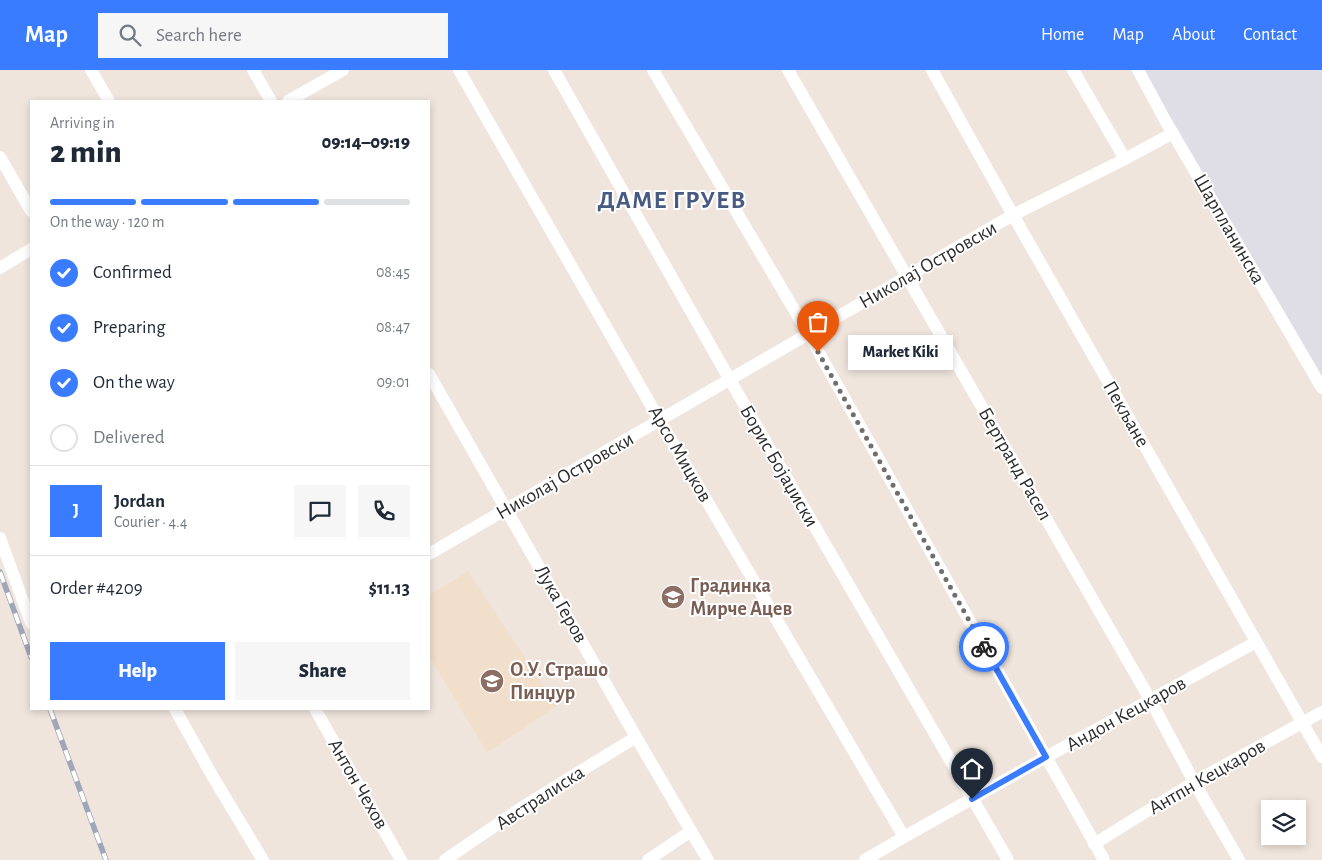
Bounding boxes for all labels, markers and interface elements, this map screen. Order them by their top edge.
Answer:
search box [98,13,448,58]
icon: search [116,21,144,49]
text: Map [25,23,68,47]
text: Search here [156,26,242,45]
text: Home [1041,26,1084,44]
text: Map [1112,26,1144,44]
text: About [1172,26,1215,44]
text: Contact [1243,26,1297,44]
text: Arriving in [50,115,115,131]
text: 09:14–09:19 [321,133,410,152]
text: 2 min [50,136,122,168]
street label: Шарпланинска [1189,171,1269,287]
district label: ДАМЕ ГРУЕВ [598,188,746,213]
text: On the way · 120 m [50,214,165,230]
street label: Николај Островски [856,217,1000,313]
icon: check [50,259,78,287]
text: Confirmed [93,263,172,282]
text: 08:45 [376,264,410,280]
pin [797,301,839,352]
icon: bag [804,308,832,336]
icon: check [50,314,78,342]
text: Preparing [93,318,166,337]
text: 08:47 [376,319,410,335]
callout: Market Kiki [848,334,953,370]
text: Market Kiki [863,344,938,360]
icon: check [50,369,78,397]
text: On the way [93,373,175,392]
text: 09:01 [376,374,410,390]
street label: Пекљане [1099,377,1153,451]
street label: Арсо Мицков [644,402,716,506]
street label: Борис Бојаџиски [736,402,822,530]
street label: Бертранд Расел [975,404,1055,524]
text: Delivered [93,428,165,447]
street label: Николај Островски [493,428,637,524]
button: chat [294,485,346,537]
button: phone [358,485,410,537]
text: Jordan [114,492,165,511]
text: J [73,501,79,520]
text: Courier · 4.4 [114,514,187,530]
street label: Лука Геров [531,562,591,646]
place label: Градинка Мирче Ацев [690,576,792,619]
text: Order #4209 [50,579,143,598]
text: $11.13 [368,579,410,598]
school or university icon: Градинка Мирче Ацев [660,584,686,610]
courier [959,622,1009,672]
icon: bike [970,633,998,661]
button: Help [50,642,225,700]
button: Share [235,642,410,700]
place label: О.У. Страшо Пинџур [510,660,608,703]
school or university icon: О.У. Страшо Пинџур [479,668,505,694]
street label: Андон Кецкаров [1063,673,1189,755]
street label: Антон Чехов [324,736,392,832]
street label: Антпн Кецкаров [1145,736,1269,818]
pin [951,748,993,799]
icon: home [958,755,986,783]
street label: Австралиска [492,762,588,834]
map controls [1261,800,1306,845]
button: layers [1261,800,1306,845]

